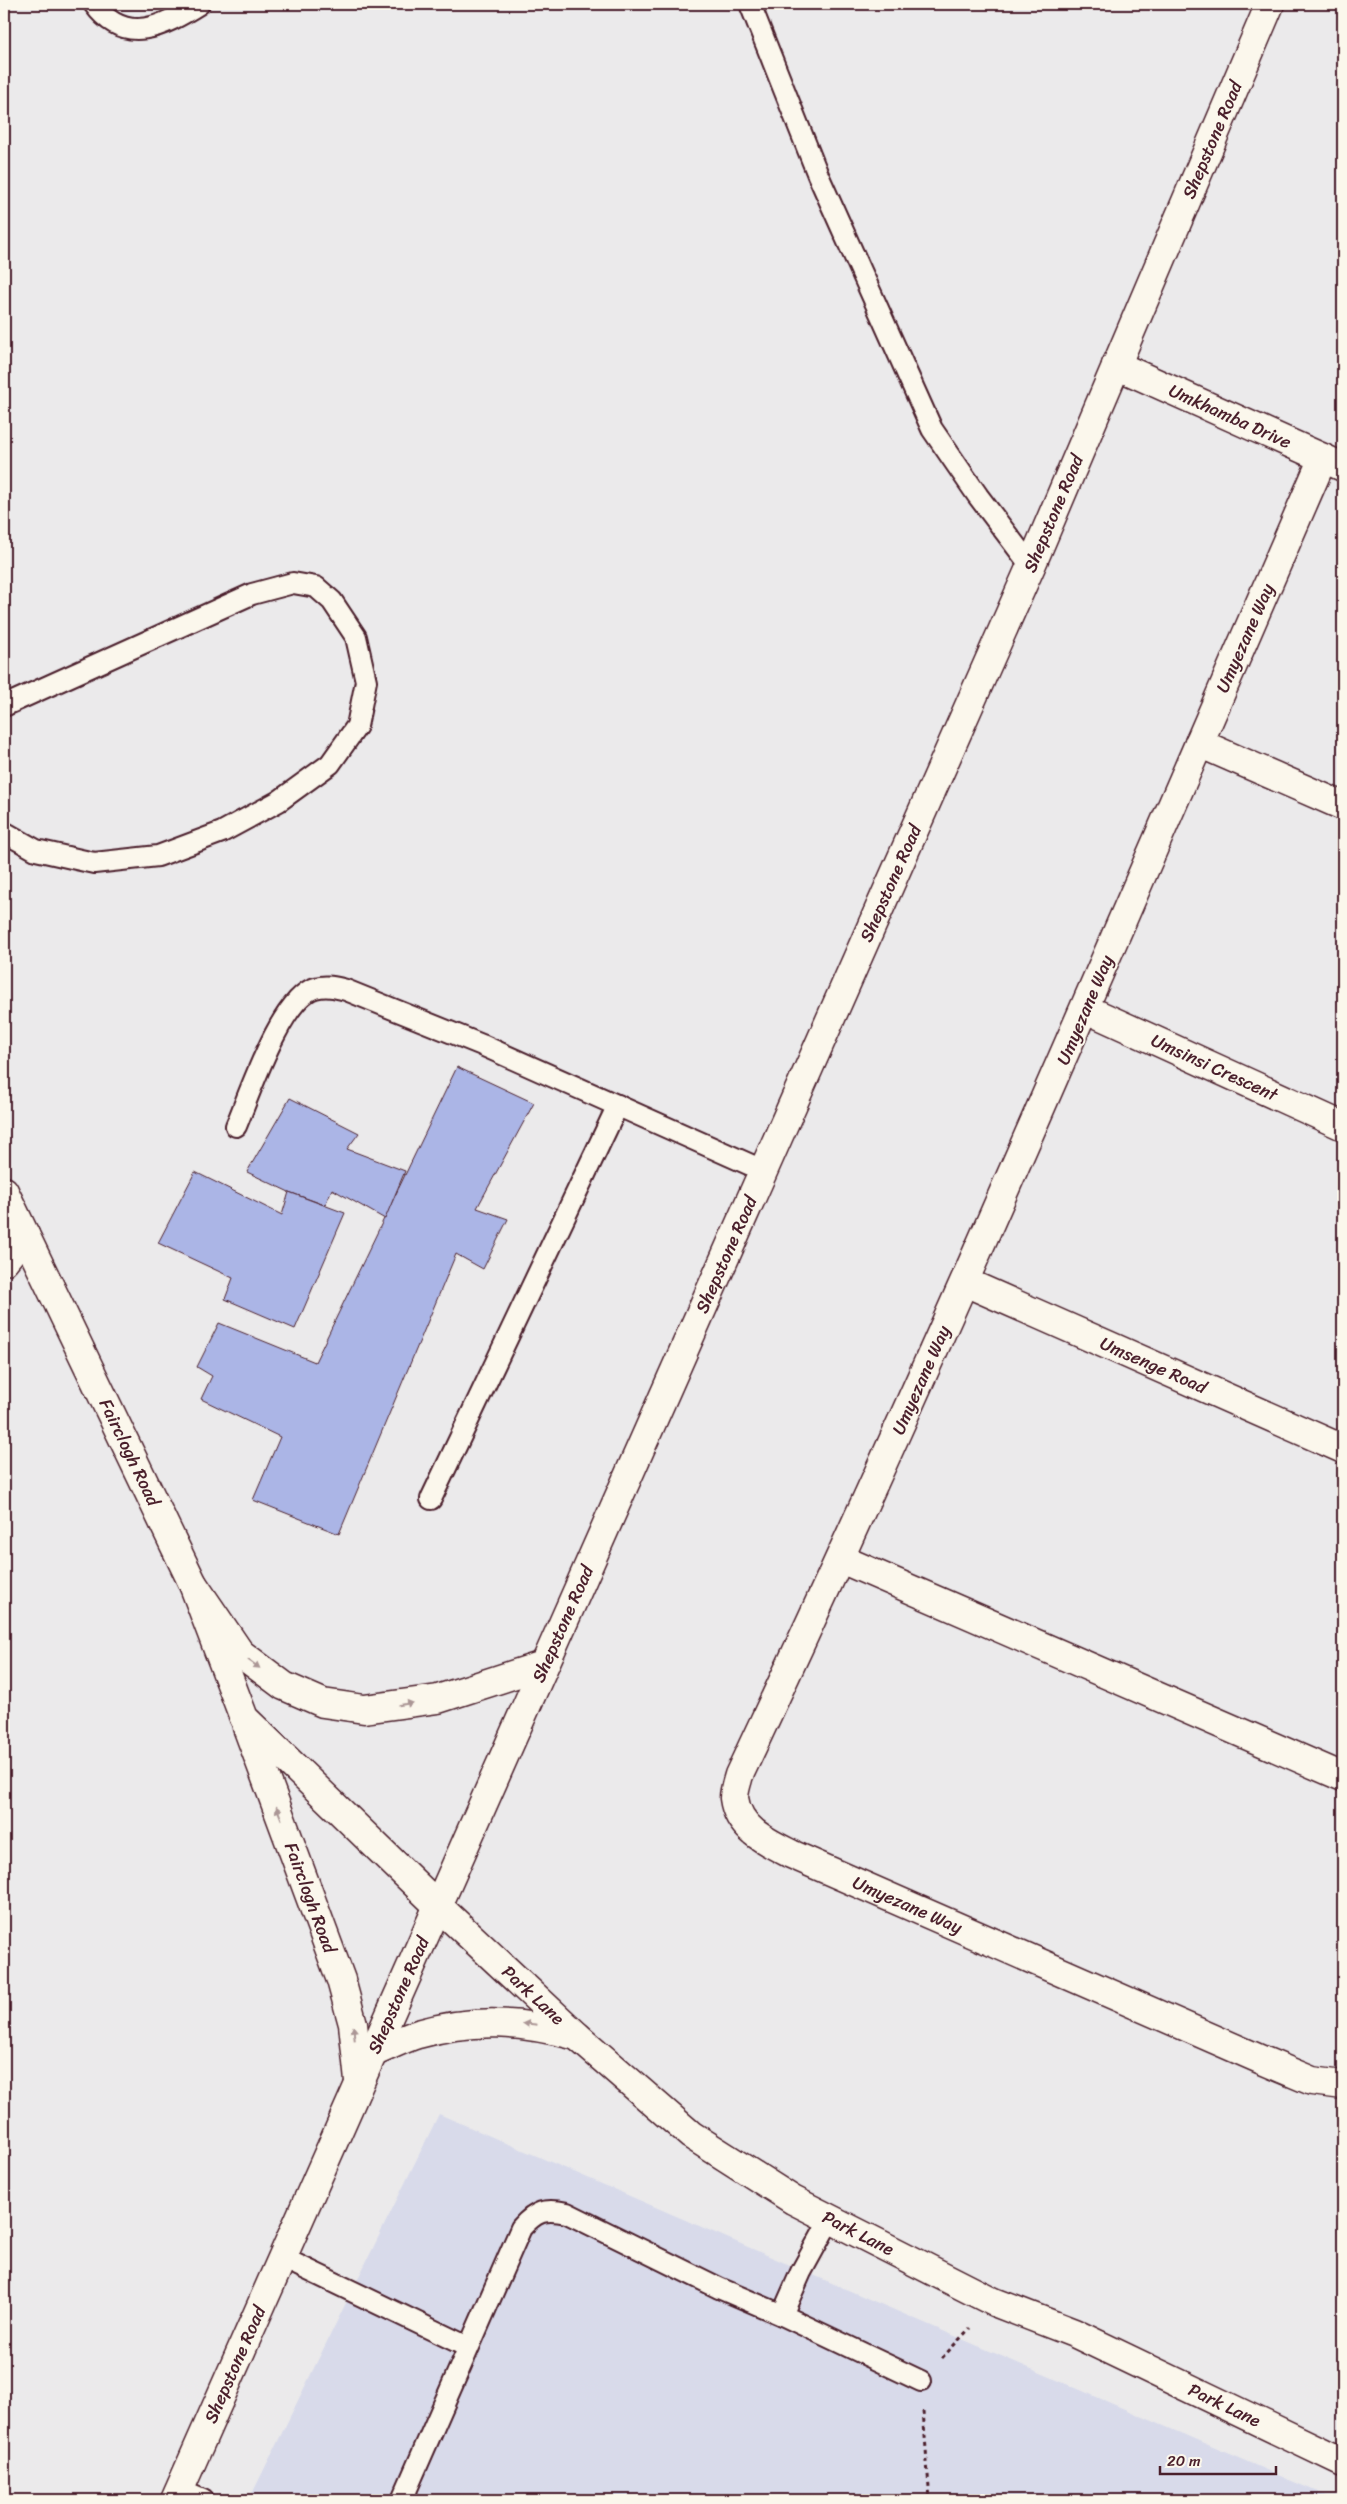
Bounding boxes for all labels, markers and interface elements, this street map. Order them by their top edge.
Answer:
street label: Shepstone Road [1173,74,1252,204]
street label: Umkhamba Drive [1163,375,1297,458]
street label: Shepstone Road [1014,448,1093,578]
street label: Umyezane Way [1207,577,1284,698]
street label: Shepstone Road [851,818,931,947]
street label: Umyezane Way [1047,949,1123,1070]
street label: Umsinsi Crescent [1146,1025,1284,1111]
street label: Shepstone Road [686,1189,767,1318]
street label: Umyezane Way [883,1319,960,1440]
street label: Umsenge Road [1095,1327,1214,1404]
street label: Fairclogh Road [90,1393,170,1513]
street label: Shepstone Road [523,1559,603,1688]
one-way arrow [247,1659,261,1669]
one-way arrow [398,1700,414,1708]
one-way arrow [275,1805,283,1820]
street label: Fairclogh Road [275,1838,346,1959]
street label: Umyezane Way [847,1867,968,1943]
street label: Shepstone Road [358,1930,439,2059]
street label: Park Lane [494,1957,573,2033]
one-way arrow [521,2020,537,2028]
one-way arrow [350,2025,358,2041]
street label: Park Lane [816,2201,900,2265]
street label: Shepstone Road [195,2299,276,2429]
street label: Park Lane [1183,2374,1267,2436]
scale bar [1160,2444,1276,2476]
text: 20 m [1167,2448,1201,2474]

